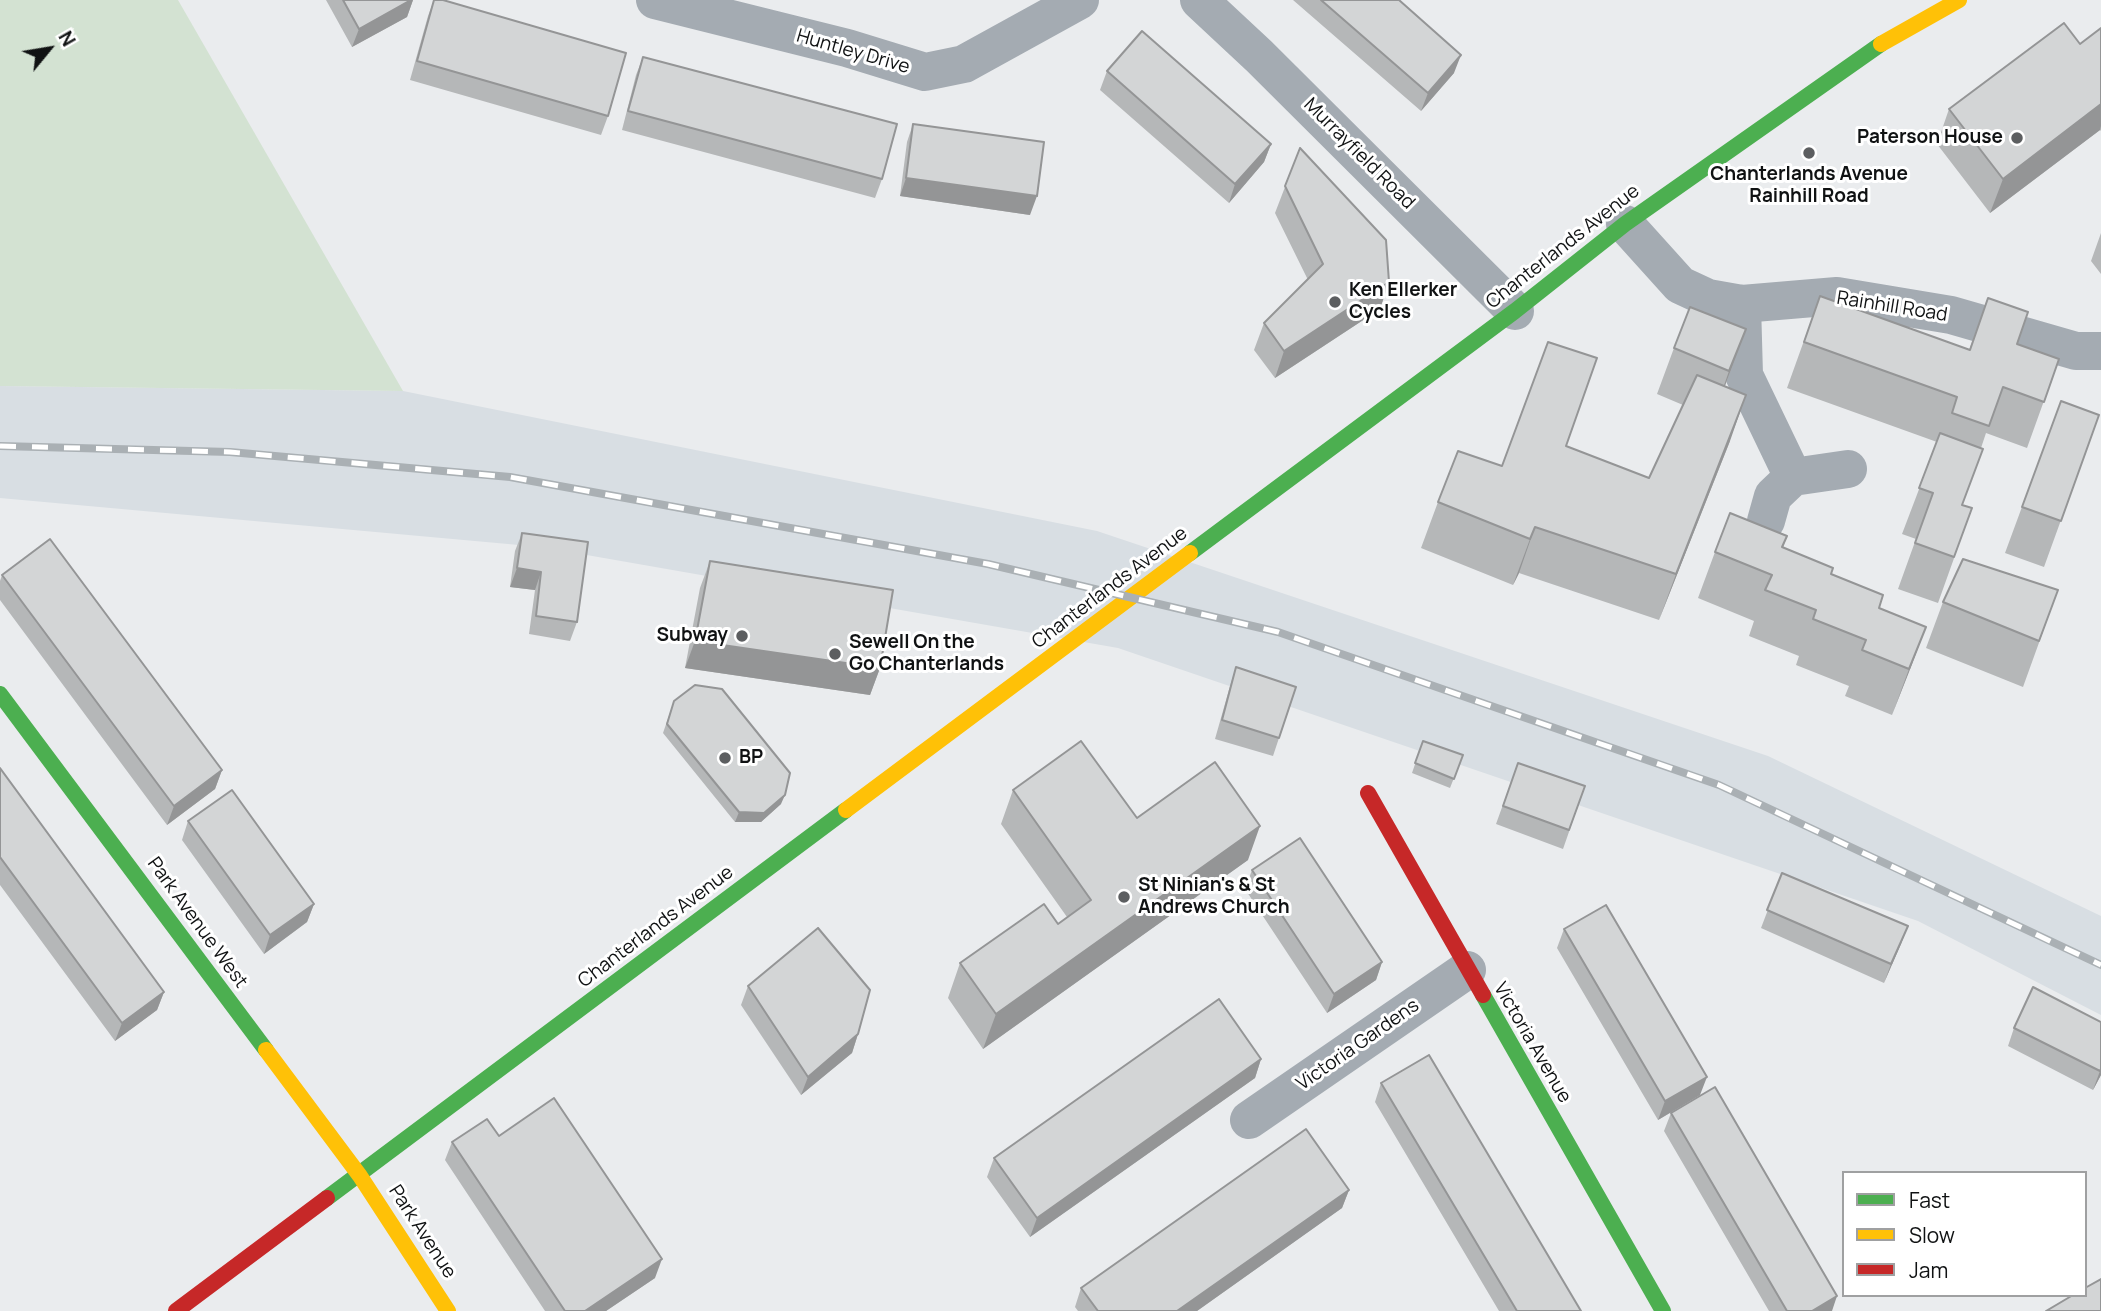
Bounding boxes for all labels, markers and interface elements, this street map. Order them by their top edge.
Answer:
north arrow [14,14,84,84]
street label: Huntley Drive [794,25,912,79]
text: N [53,26,82,51]
street label: Murrayfield Road [1299,94,1419,214]
place label: Paterson House [1857,127,2003,149]
marker: Paterson House [2009,130,2025,146]
marker: Chanterlands Avenue Rainhill Road [1801,145,1817,161]
place label: Chanterlands Avenue Rainhill Road [1710,164,1908,208]
street label: Chanterlands Avenue [1482,180,1644,314]
place label: Ken Ellerker Cycles [1349,280,1457,324]
street label: Rainhill Road [1835,287,1949,327]
marker: Ken Ellerker Cycles [1327,294,1343,310]
street label: Chanterlands Avenue [1028,522,1192,654]
place label: Subway [657,625,728,647]
marker: Subway [734,628,750,644]
place label: Sewell On the Go Chanterlands [849,632,1004,676]
marker: Sewell On the Go Chanterlands [827,646,843,662]
place label: BP [739,747,763,769]
marker: BP [717,750,733,766]
street label: Park Avenue West [142,853,252,993]
street label: Chanterlands Avenue [574,861,738,993]
place label: St Ninian's & St Andrews Church [1138,875,1290,919]
marker: St Ninian's & St Andrews Church [1116,889,1132,905]
street label: Victoria Avenue [1488,979,1576,1107]
street label: Victoria Gardens [1292,994,1424,1096]
legend [1842,1171,2087,1297]
street label: Park Avenue [383,1181,461,1283]
text: Fast [1909,1186,1950,1214]
text: Slow [1909,1221,1955,1249]
text: Jam [1909,1256,1948,1284]

